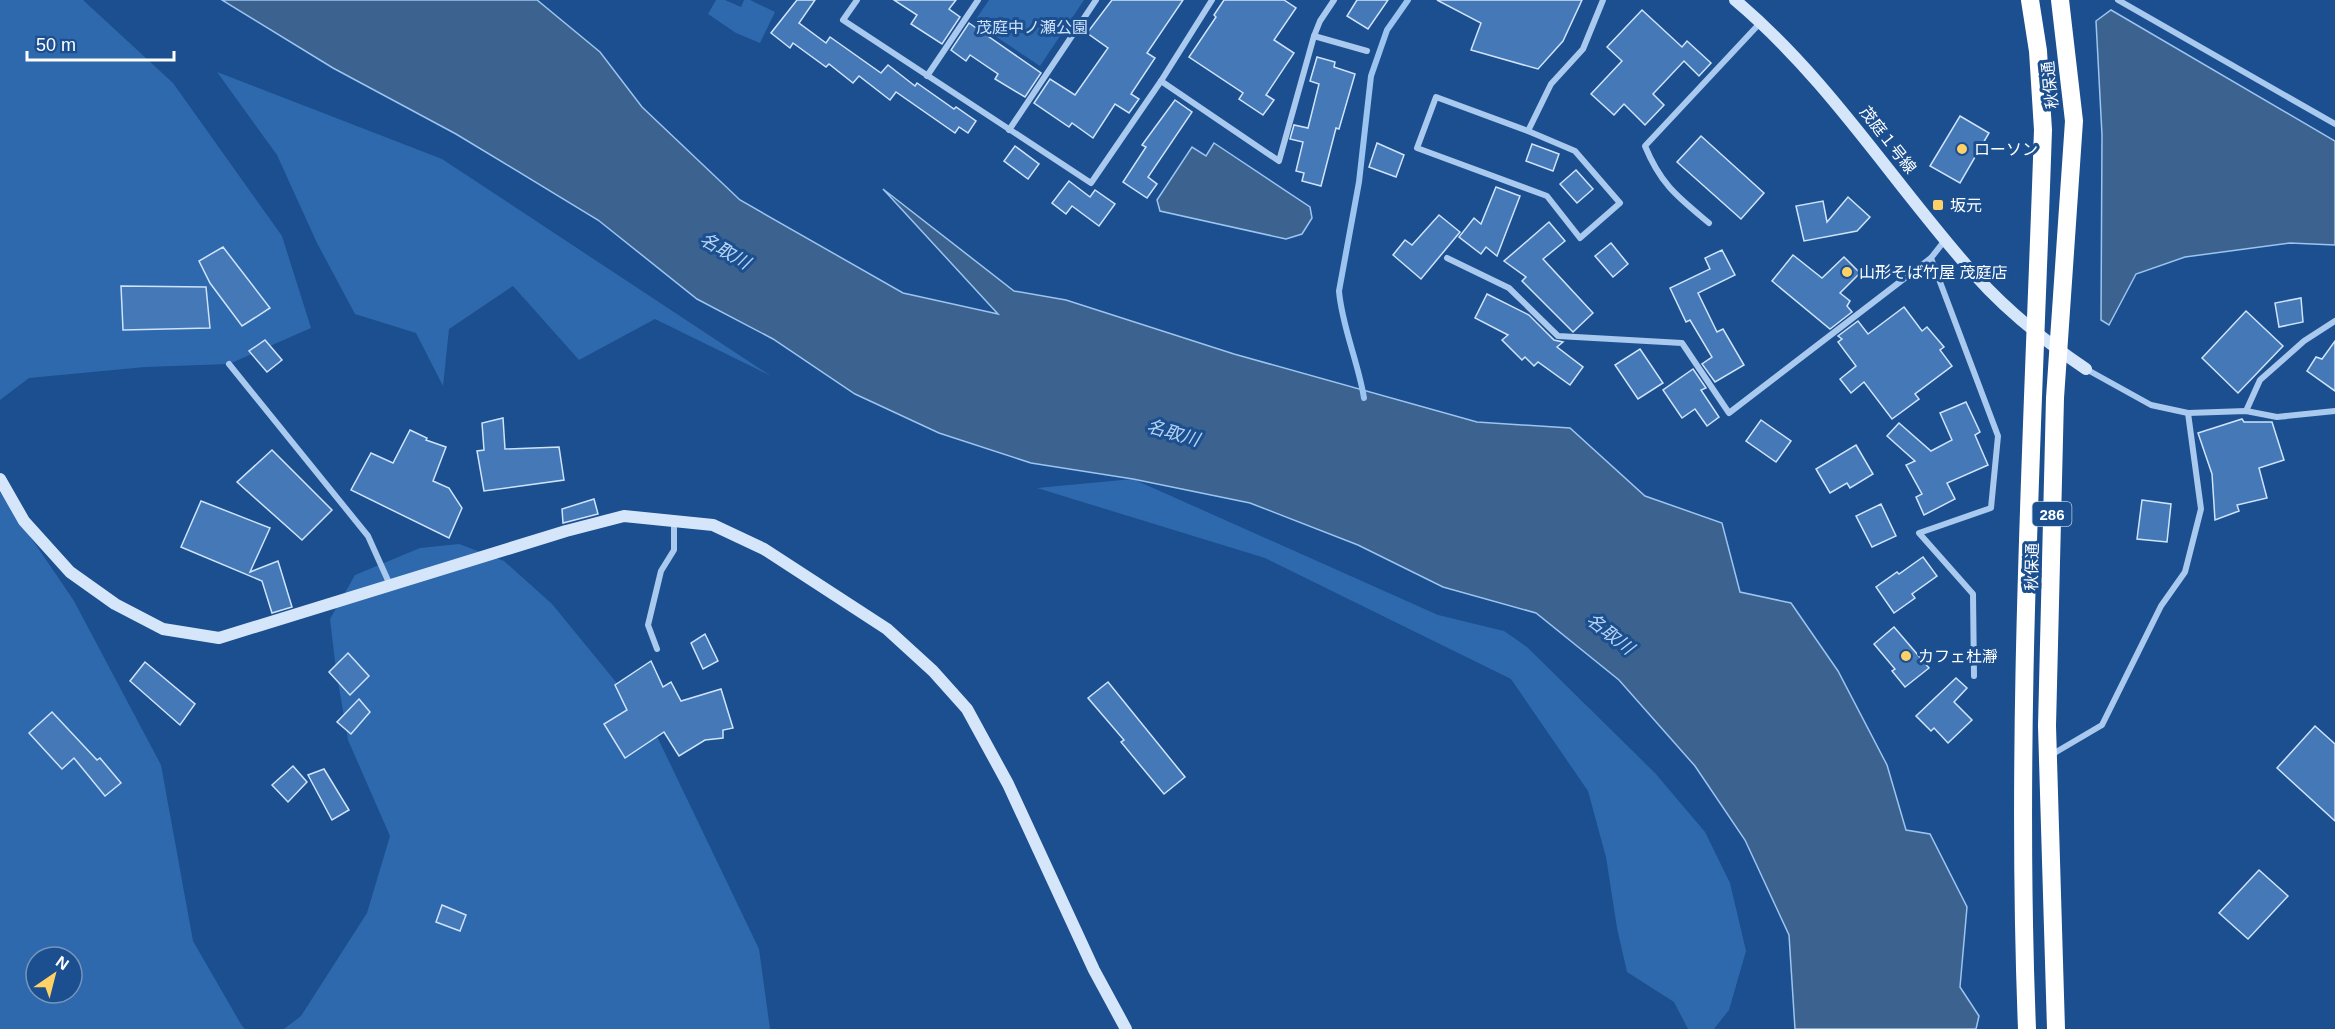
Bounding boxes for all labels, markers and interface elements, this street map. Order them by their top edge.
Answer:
park label: 茂庭中ノ瀬公園 [976,19,1088,36]
scale bar [27,24,174,62]
text: 50 m [36,35,76,55]
street label: 秋保通 [2039,60,2061,110]
street label: 茂庭１号線 [1857,103,1919,177]
place label: ローソン [1974,141,2038,158]
marker: ローソン [1955,142,1969,156]
place label: 坂元 [1950,197,1982,214]
marker: 坂元 [1931,198,1945,212]
water label: 名取川 [697,229,755,274]
place label: 山形そば竹屋 茂庭店 [1859,264,2007,281]
marker: 山形そば竹屋 茂庭店 [1840,265,1854,279]
water label: 名取川 [1144,416,1204,451]
road number: 286 [2032,502,2072,526]
street label: 秋保通 [2023,543,2041,591]
water label: 名取川 [1583,609,1639,660]
place label: カフェ杜瀞 [1918,648,1998,665]
marker: カフェ杜瀞 [1899,649,1913,663]
north arrow [24,945,84,1005]
text: N [53,953,72,973]

